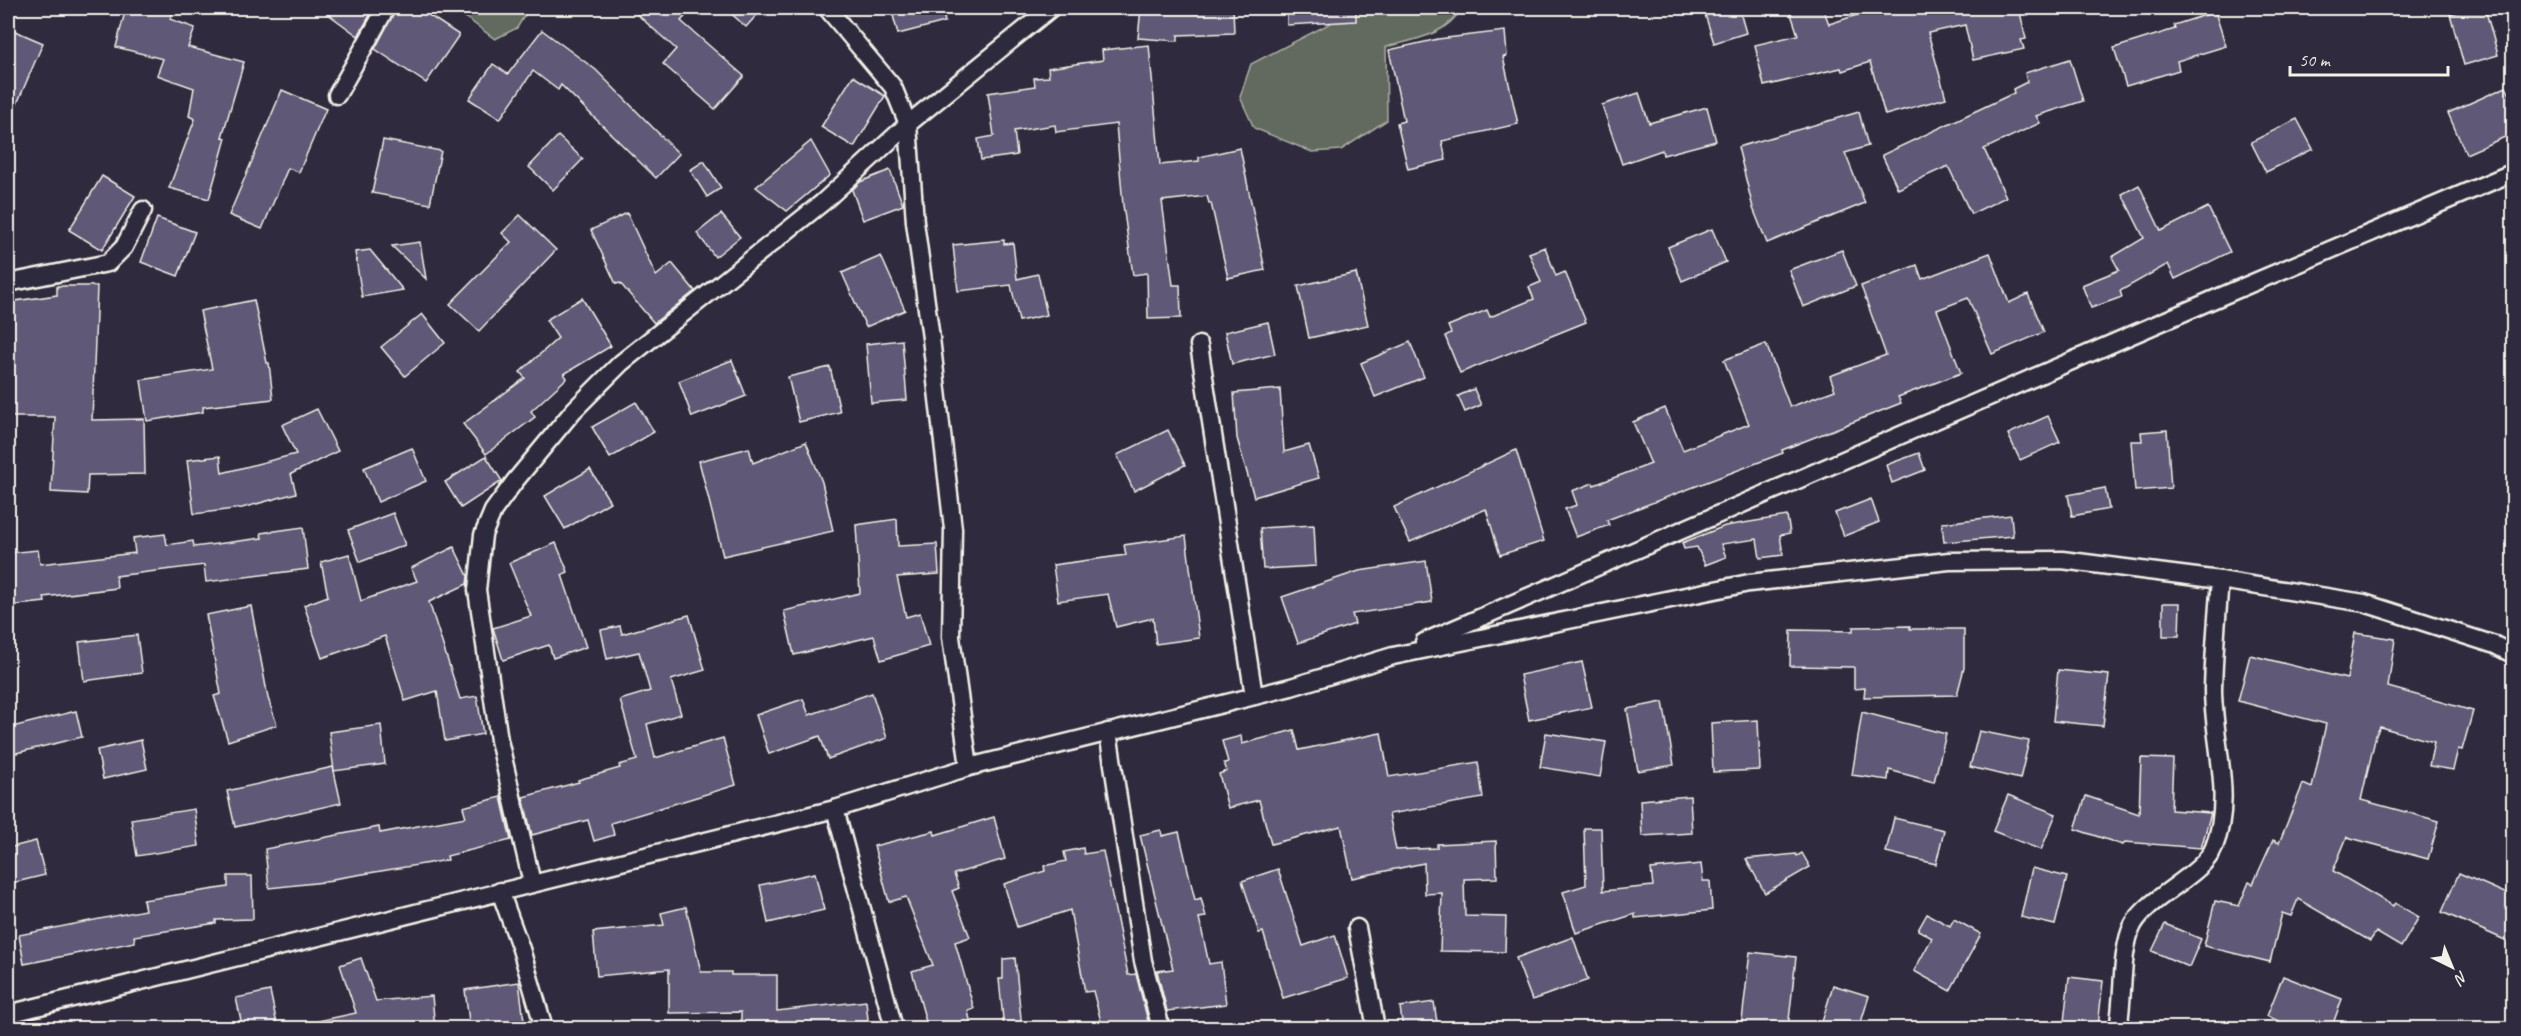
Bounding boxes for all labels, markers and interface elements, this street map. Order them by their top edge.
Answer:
scale bar [2290,39,2448,77]
text: 50 m [2299,49,2332,71]
north arrow [2422,937,2482,997]
text: N [2449,967,2472,990]

